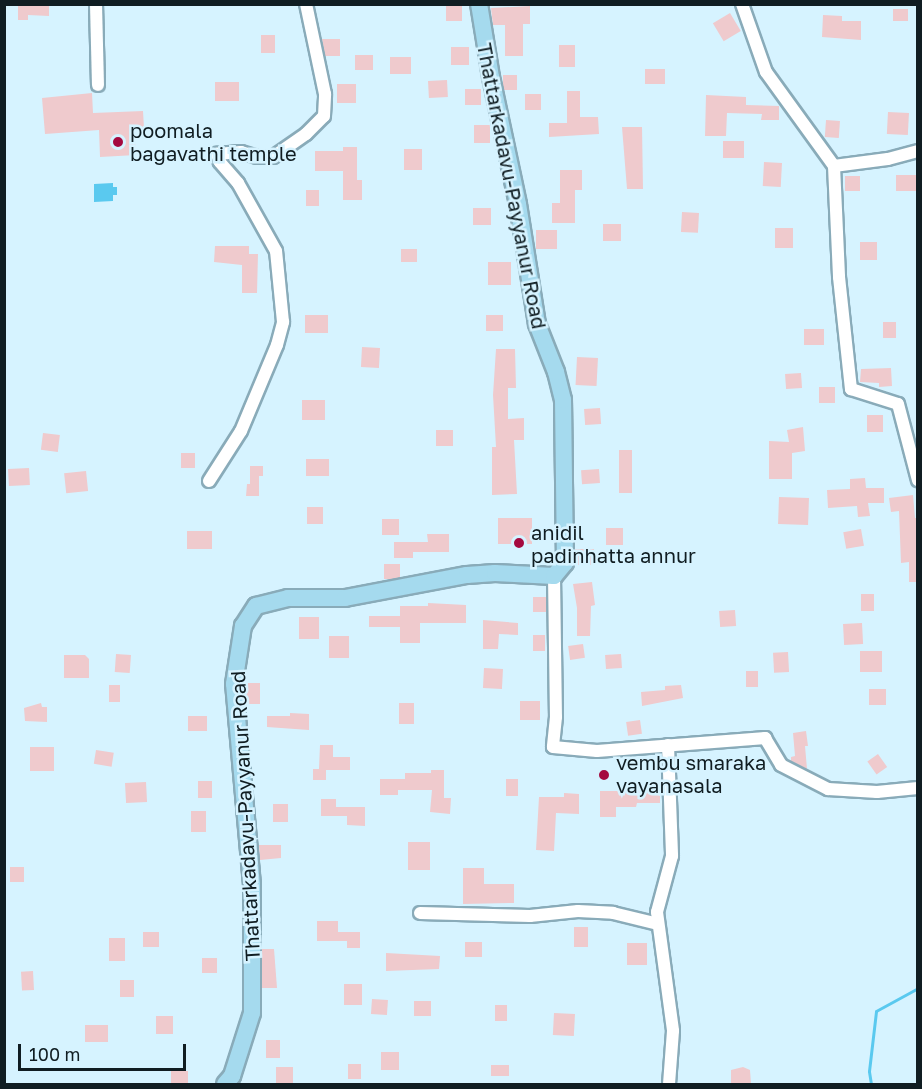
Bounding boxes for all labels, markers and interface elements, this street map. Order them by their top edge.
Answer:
street label: Thattarkadavu-Payyanur Road [472,41,552,331]
place label: poomala bagavathi temple [130,118,297,165]
marker: poomala bagavathi temple [111,135,125,149]
place label: anidil padinhatta annur [531,520,696,567]
marker: anidil padinhatta annur [512,536,526,550]
street label: Thattarkadavu-Payyanur Road [225,670,265,962]
place label: vembu smaraka vayanasala [616,751,766,798]
marker: vembu smaraka vayanasala [597,768,611,782]
scale bar [21,1032,189,1070]
text: 100 m [29,1043,80,1065]

